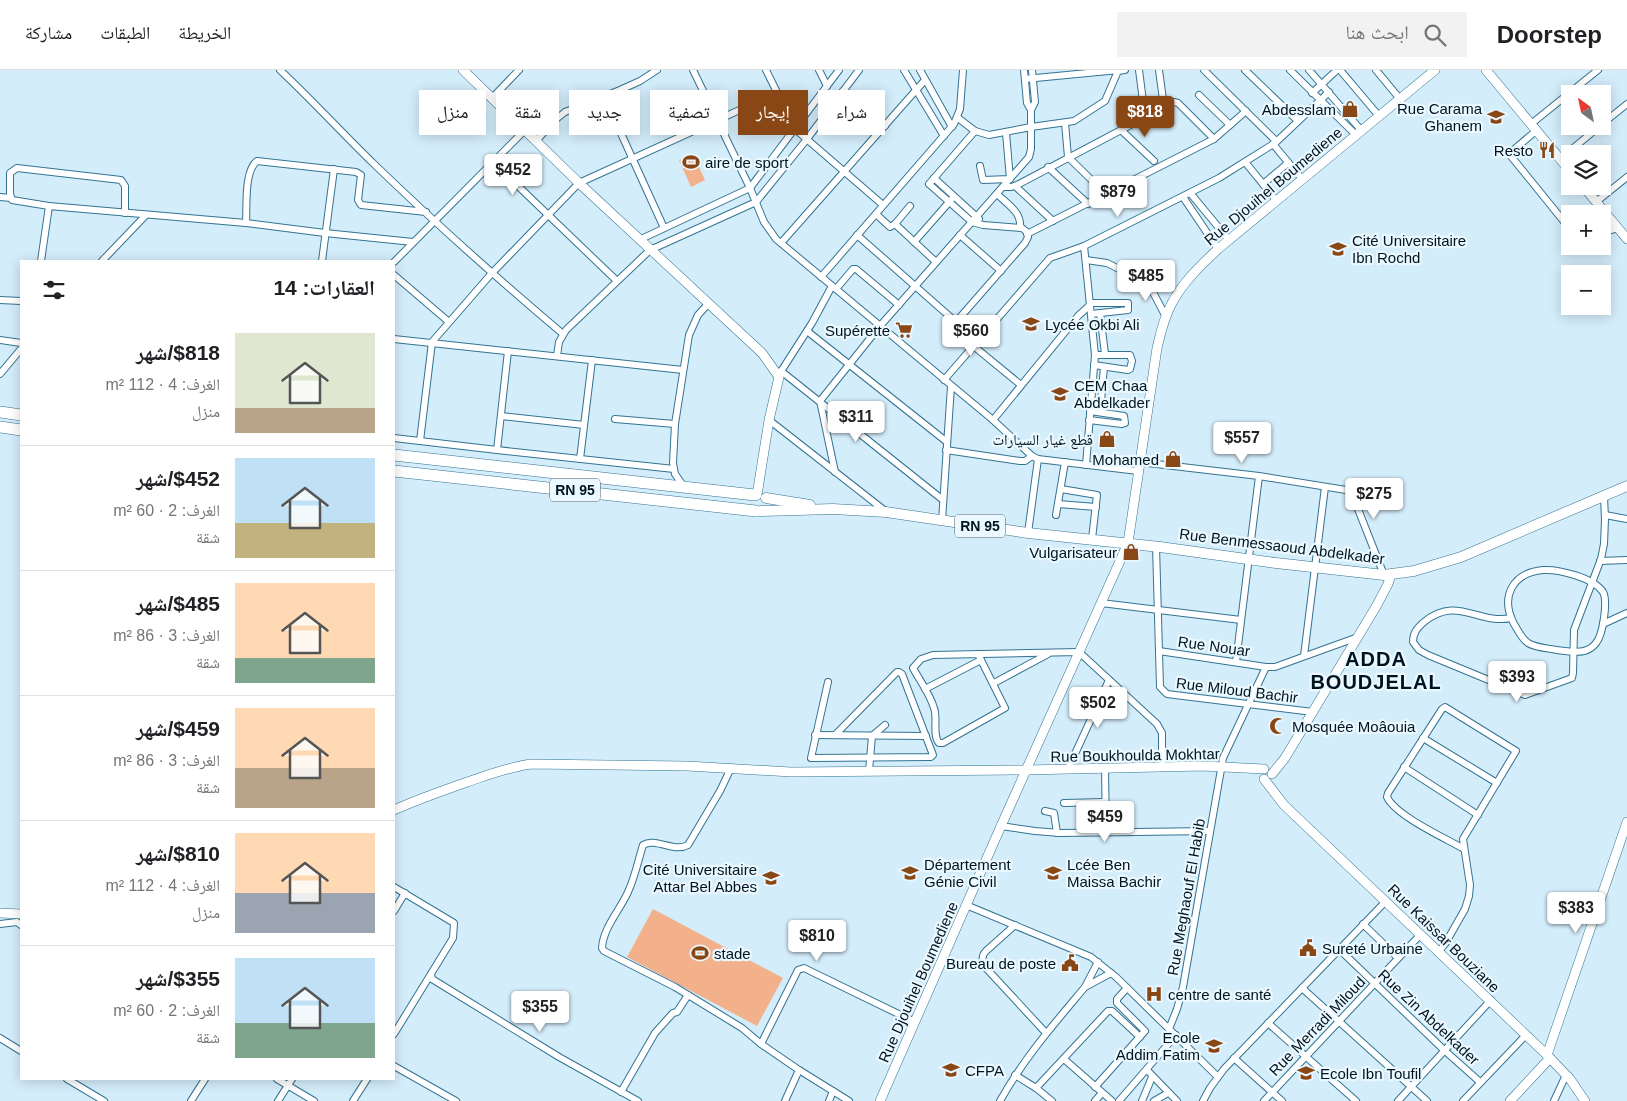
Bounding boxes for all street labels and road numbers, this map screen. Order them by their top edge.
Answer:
street label: Rue Djouihel Boumediene [1201,123,1345,249]
road number: RN 95 [550,478,600,502]
road number: RN 95 [955,514,1005,538]
street label: Rue Benmessaoud Abdelkader [1178,525,1386,567]
street label: Rue Nouar [1177,633,1251,659]
street label: Rue Miloud Bachir [1175,674,1299,706]
street label: Rue Boukhoulda Mokhtar [1050,745,1220,765]
street label: Rue Meghaouf El Habib [1164,817,1208,977]
street label: Rue Kaissar Bouziane [1385,880,1503,996]
street label: Rue Djouihel Boumediene [875,899,961,1065]
street label: Rue Zin Abdelkader [1375,966,1483,1068]
street label: Rue Merradi Miloud [1265,973,1369,1079]

